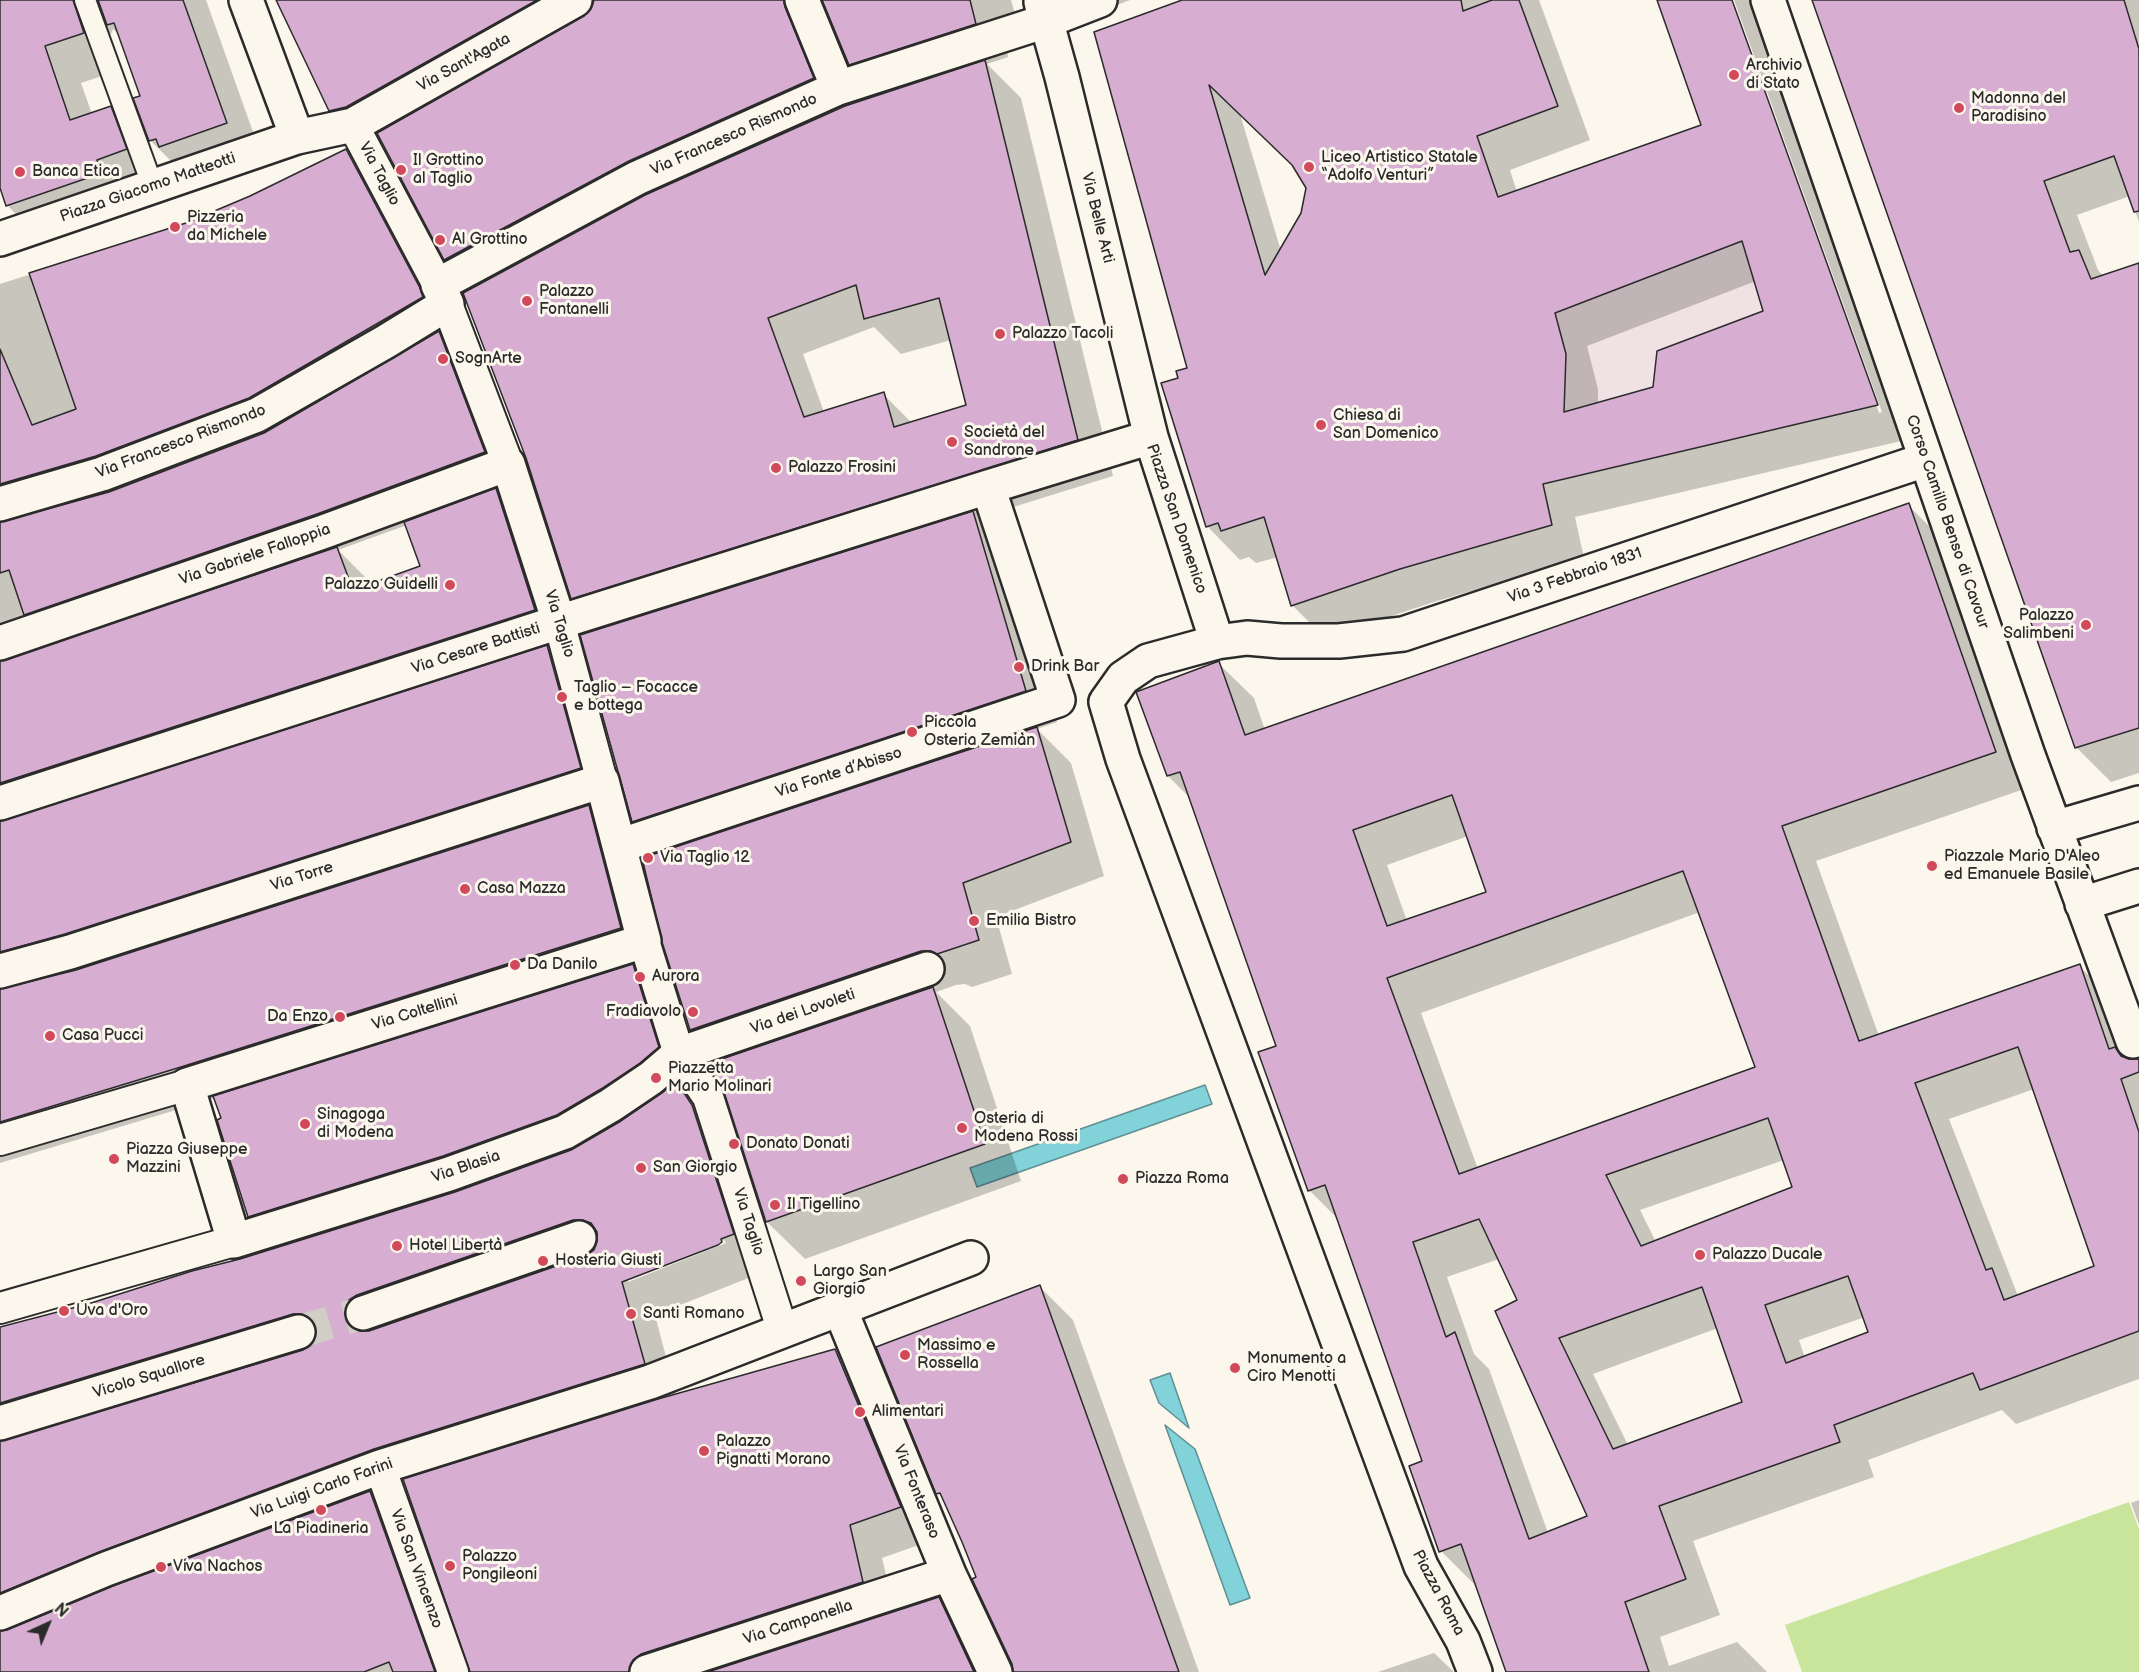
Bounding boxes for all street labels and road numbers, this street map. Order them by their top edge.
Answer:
street label: Via Sant'Agata [414,29,514,97]
street label: Via Francesco Rismondo [648,90,820,180]
street label: Via Taglio [354,139,404,209]
street label: Piazza Giacomo Matteotti [58,149,238,227]
street label: Via Belle Arti [1076,171,1118,265]
street label: Via Francesco Rismondo [93,401,269,483]
street label: Corso Camillo Benso di Cavour [1901,413,1993,631]
street label: Piazza San Domenico [1141,442,1211,596]
street label: Via Gabriele Falloppia [177,520,333,590]
street label: Via 3 Febbraio 1831 [1505,544,1645,608]
street label: Via Taglio [540,588,578,660]
street label: Via Cesare Battisti [409,619,543,679]
street label: Via Fonte d’Abisso [773,743,905,803]
street label: Via Torre [268,858,336,896]
street label: Via dei Lovoleti [748,985,858,1039]
street label: Via Coltellini [370,991,460,1035]
street label: Via Blasia [429,1146,503,1188]
street label: Via Taglio [728,1186,768,1258]
street label: Vicolo Squallore [91,1351,207,1403]
street label: Via Fonteraso [888,1442,944,1542]
street label: Via Luigi Carlo Farini [248,1454,396,1524]
street label: Via San Vincenzo [386,1507,446,1631]
street label: Piazza Roma [1407,1547,1469,1639]
street label: Via Campanella [741,1596,855,1650]

